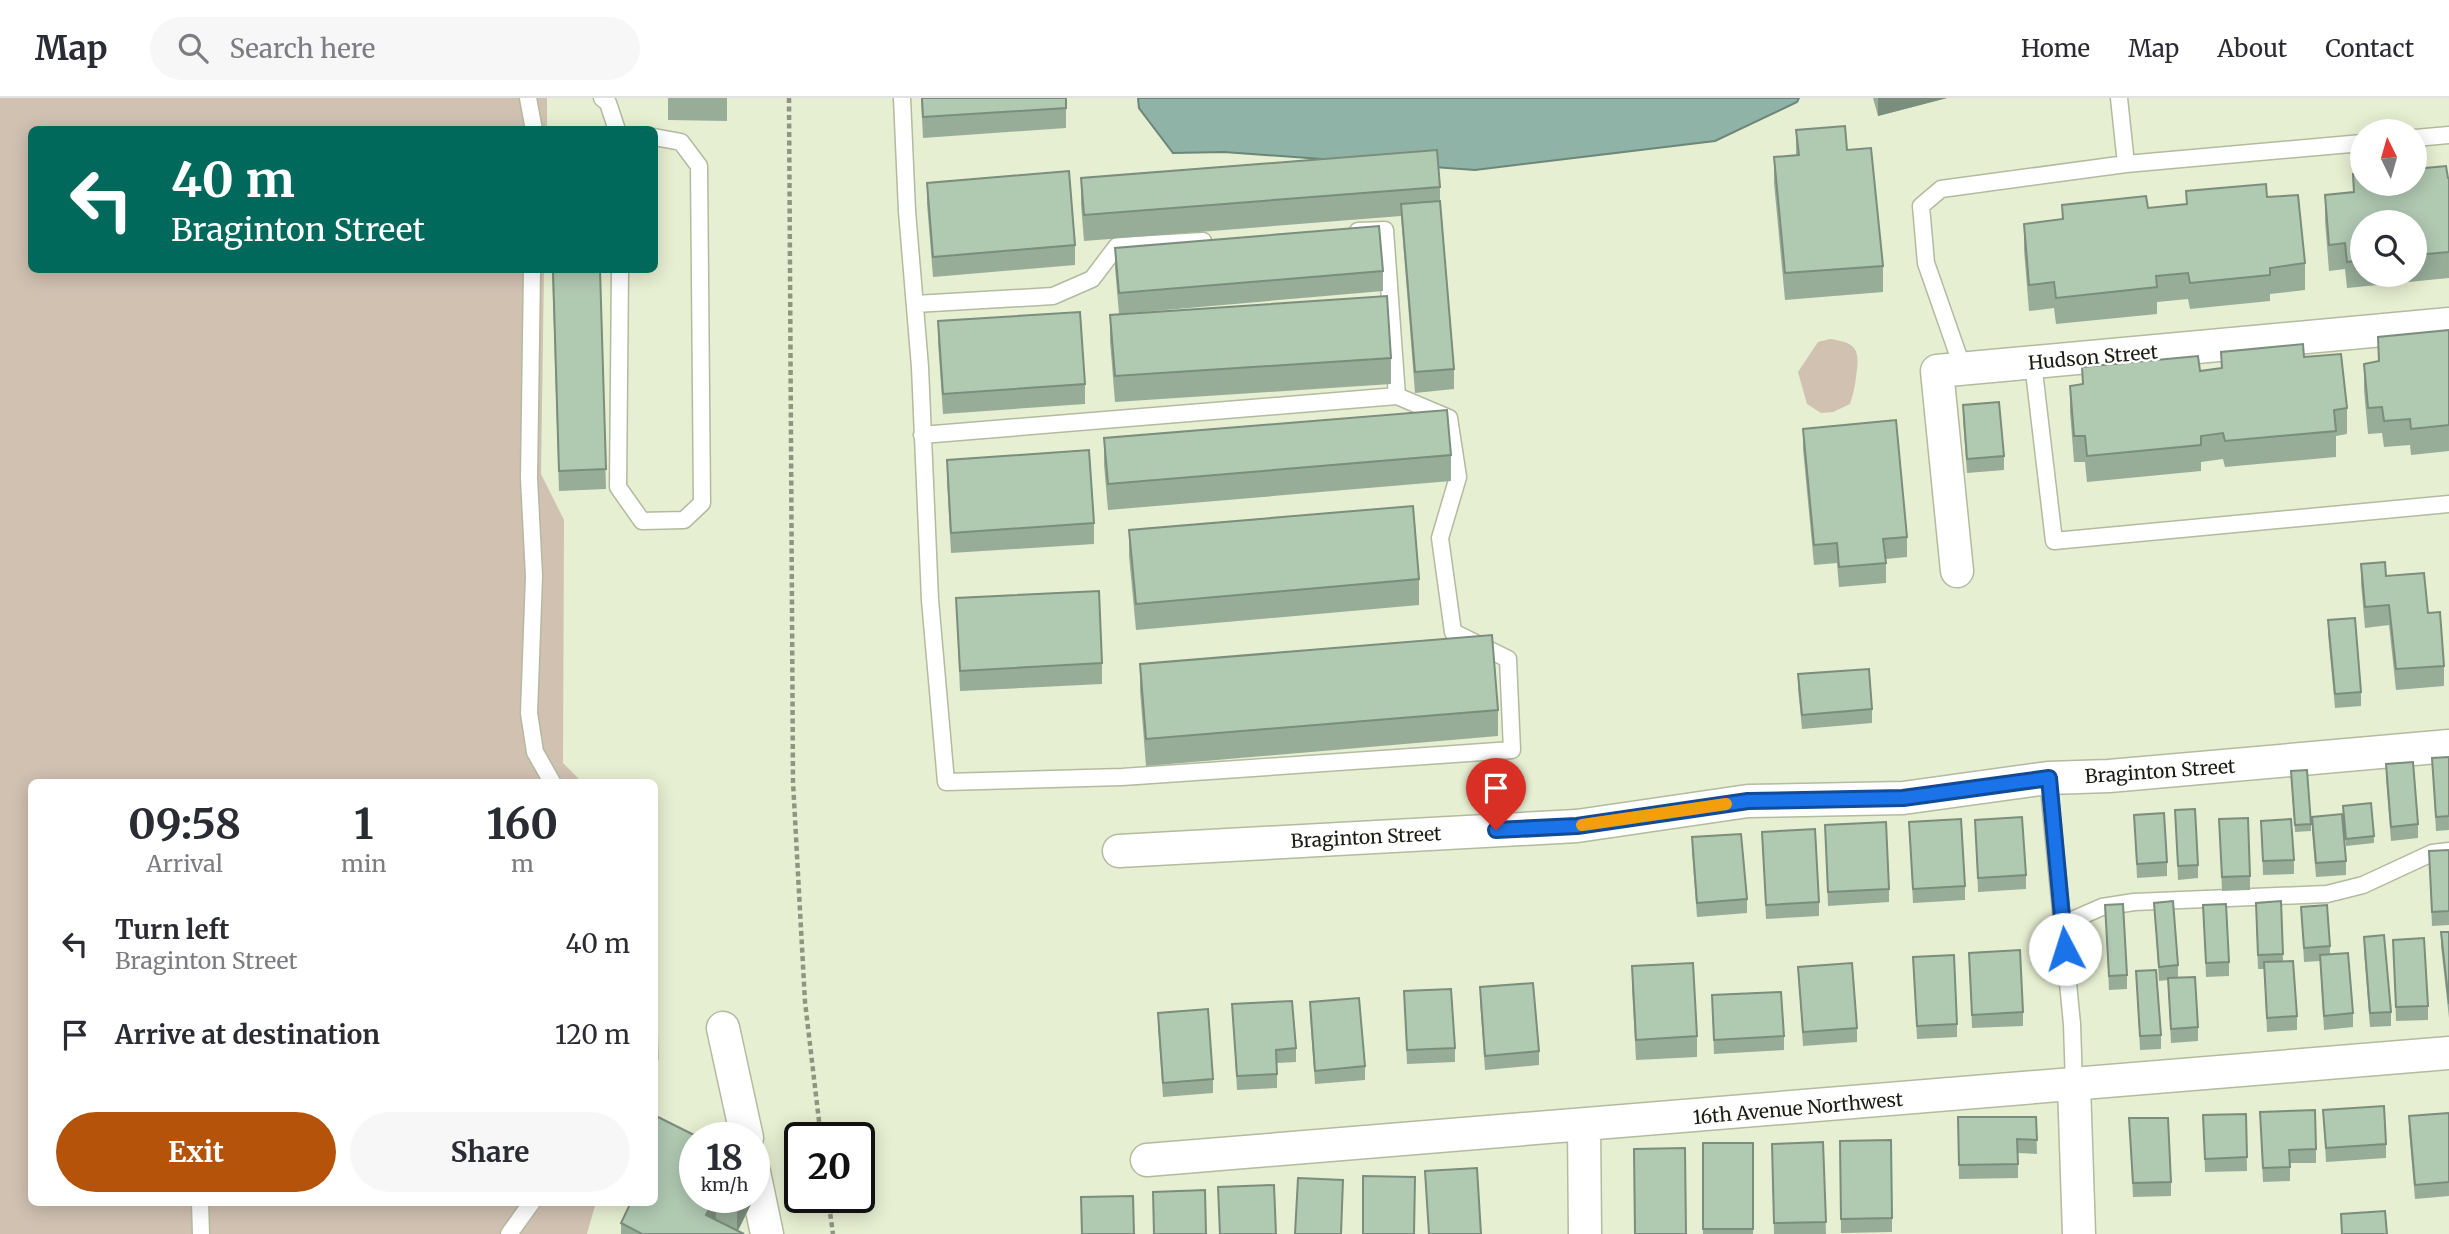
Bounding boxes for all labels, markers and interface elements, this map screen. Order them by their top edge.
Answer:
search box [150,17,640,80]
text: Map [35,28,108,69]
icon: search [174,29,212,67]
text: Search here [230,32,375,65]
text: Home [2021,33,2090,64]
text: Map [2128,33,2179,64]
text: About [2217,33,2287,64]
text: Contact [2325,33,2414,64]
north arrow [2350,119,2427,196]
map controls [2350,119,2427,287]
text: 40 m [171,149,295,210]
icon: left [56,154,147,245]
text: Braginton Street [171,210,425,250]
button: search [2350,210,2427,287]
street label: Hudson Street [2027,339,2159,375]
street label: Braginton Street [2084,754,2237,788]
pin [1466,758,1526,830]
icon: arrive [1477,769,1515,807]
text: 09:58 [128,798,241,850]
text: 1 [354,798,374,850]
text: 160 [487,798,558,850]
street label: Braginton Street [1290,821,1443,853]
text: Arrival [146,849,223,878]
text: min [341,849,387,878]
text: m [511,849,534,878]
position arrow [2028,912,2102,986]
text: Turn left [115,913,229,946]
icon: left [56,925,94,963]
text: 40 m [566,927,630,960]
text: Braginton Street [115,946,298,975]
icon: arrive [56,1016,94,1054]
text: Arrive at destination [115,1018,380,1051]
text: 120 m [555,1018,630,1051]
street label: 16th Avenue Northwest [1692,1087,1905,1129]
button: Exit [56,1112,336,1192]
button: Share [350,1112,630,1192]
speed limit sign: 20 [784,1122,875,1213]
text: 18 [706,1136,743,1180]
text: km/h [701,1173,748,1196]

